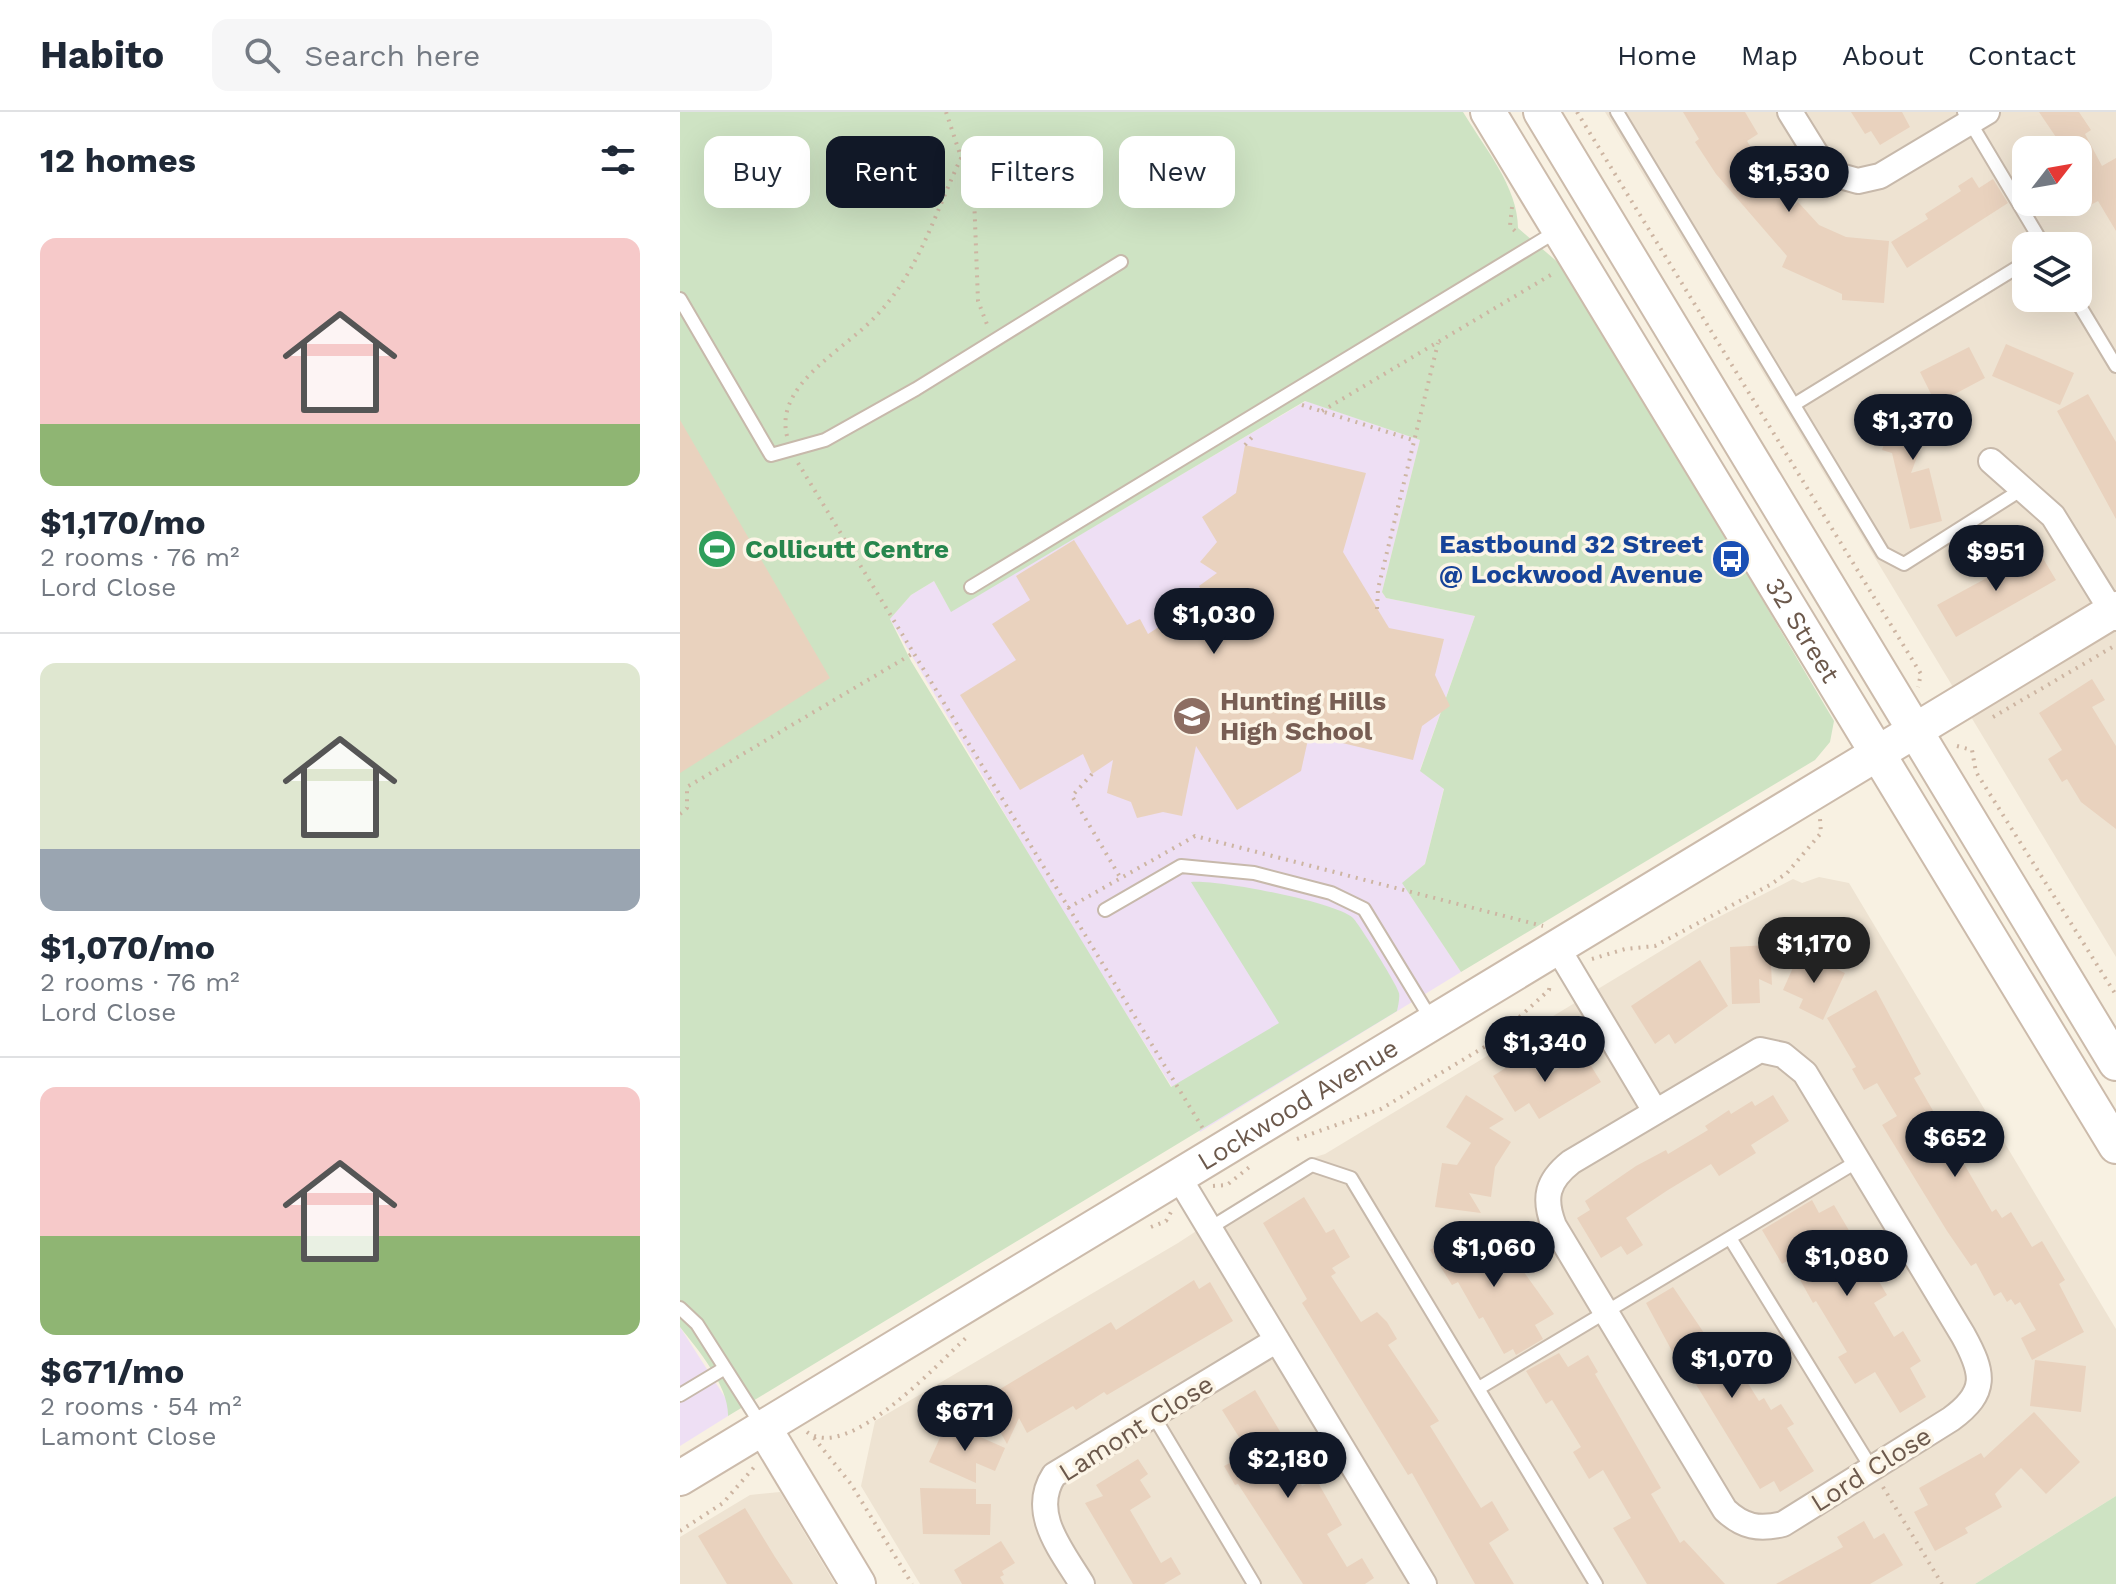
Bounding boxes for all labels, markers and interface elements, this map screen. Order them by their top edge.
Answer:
search box [212,19,772,91]
text: Habito [40,33,164,77]
icon: search [240,33,284,77]
text: Search here [304,38,480,73]
text: Home [1617,39,1697,72]
text: Map [1741,39,1798,72]
text: About [1842,39,1924,72]
text: Contact [1968,39,2076,72]
chip: Buy [704,136,810,208]
chip: Rent [826,136,945,208]
chip: Filters [961,136,1103,208]
chip: New [1119,136,1235,208]
north arrow [2012,136,2092,216]
map controls [2012,136,2092,312]
icon: filters [596,138,640,182]
text: 12 homes [40,140,196,180]
pin: $1,530 [1724,146,1854,214]
text: $1,530 [1748,157,1830,187]
button: layers [2012,232,2092,312]
icon: home [268,290,412,434]
pin: $1,370 [1848,394,1978,462]
text: $1,370 [1872,405,1954,435]
text: $1,170/mo [40,502,206,542]
pin: $951 [1949,525,2043,593]
sports icon: Collicutt Centre [696,528,738,570]
place label: Eastbound 32 Street @ Lockwood Avenue [1439,529,1704,589]
place label: Collicutt Centre [745,534,949,564]
text: $951 [1967,536,2025,566]
bus stop icon: Eastbound 32 Street @ Lockwood Avenue [1710,538,1752,580]
text: 2 rooms · 76 m² [40,542,239,572]
text: Lord Close [40,572,176,602]
street label: 32 Street [1759,572,1846,688]
pin: $1,030 [1149,588,1279,656]
text: $1,030 [1172,599,1256,629]
place label: Hunting Hills High School [1220,686,1386,746]
school or university icon: Hunting Hills High School [1171,695,1213,737]
icon: home [268,715,412,859]
pin: $1,170 [1749,917,1879,985]
text: $1,070/mo [40,927,215,967]
text: $1,170 [1776,928,1852,958]
text: 2 rooms · 76 m² [40,967,239,997]
text: Lord Close [40,997,176,1027]
pin: $1,340 [1480,1016,1610,1084]
text: $1,340 [1503,1027,1587,1057]
street label: Lockwood Avenue [1192,1032,1403,1176]
pin: $652 [1908,1111,2002,1179]
text: $652 [1923,1122,1987,1152]
icon: home [268,1139,412,1283]
pin: $1,060 [1429,1221,1559,1289]
pin: $1,080 [1782,1230,1912,1298]
text: $1,060 [1452,1232,1536,1262]
text: $1,080 [1805,1241,1889,1271]
pin: $1,070 [1667,1332,1797,1400]
text: $1,070 [1690,1343,1774,1373]
text: $671/mo [40,1351,184,1391]
street label: Lamont Close [1053,1369,1219,1487]
pin: $671 [918,1385,1012,1453]
text: 2 rooms · 54 m² [40,1391,242,1421]
text: $671 [935,1396,995,1426]
street label: Lord Close [1805,1420,1937,1518]
text: Lamont Close [40,1421,216,1451]
pin: $2,180 [1223,1432,1353,1500]
text: $2,180 [1247,1443,1329,1473]

